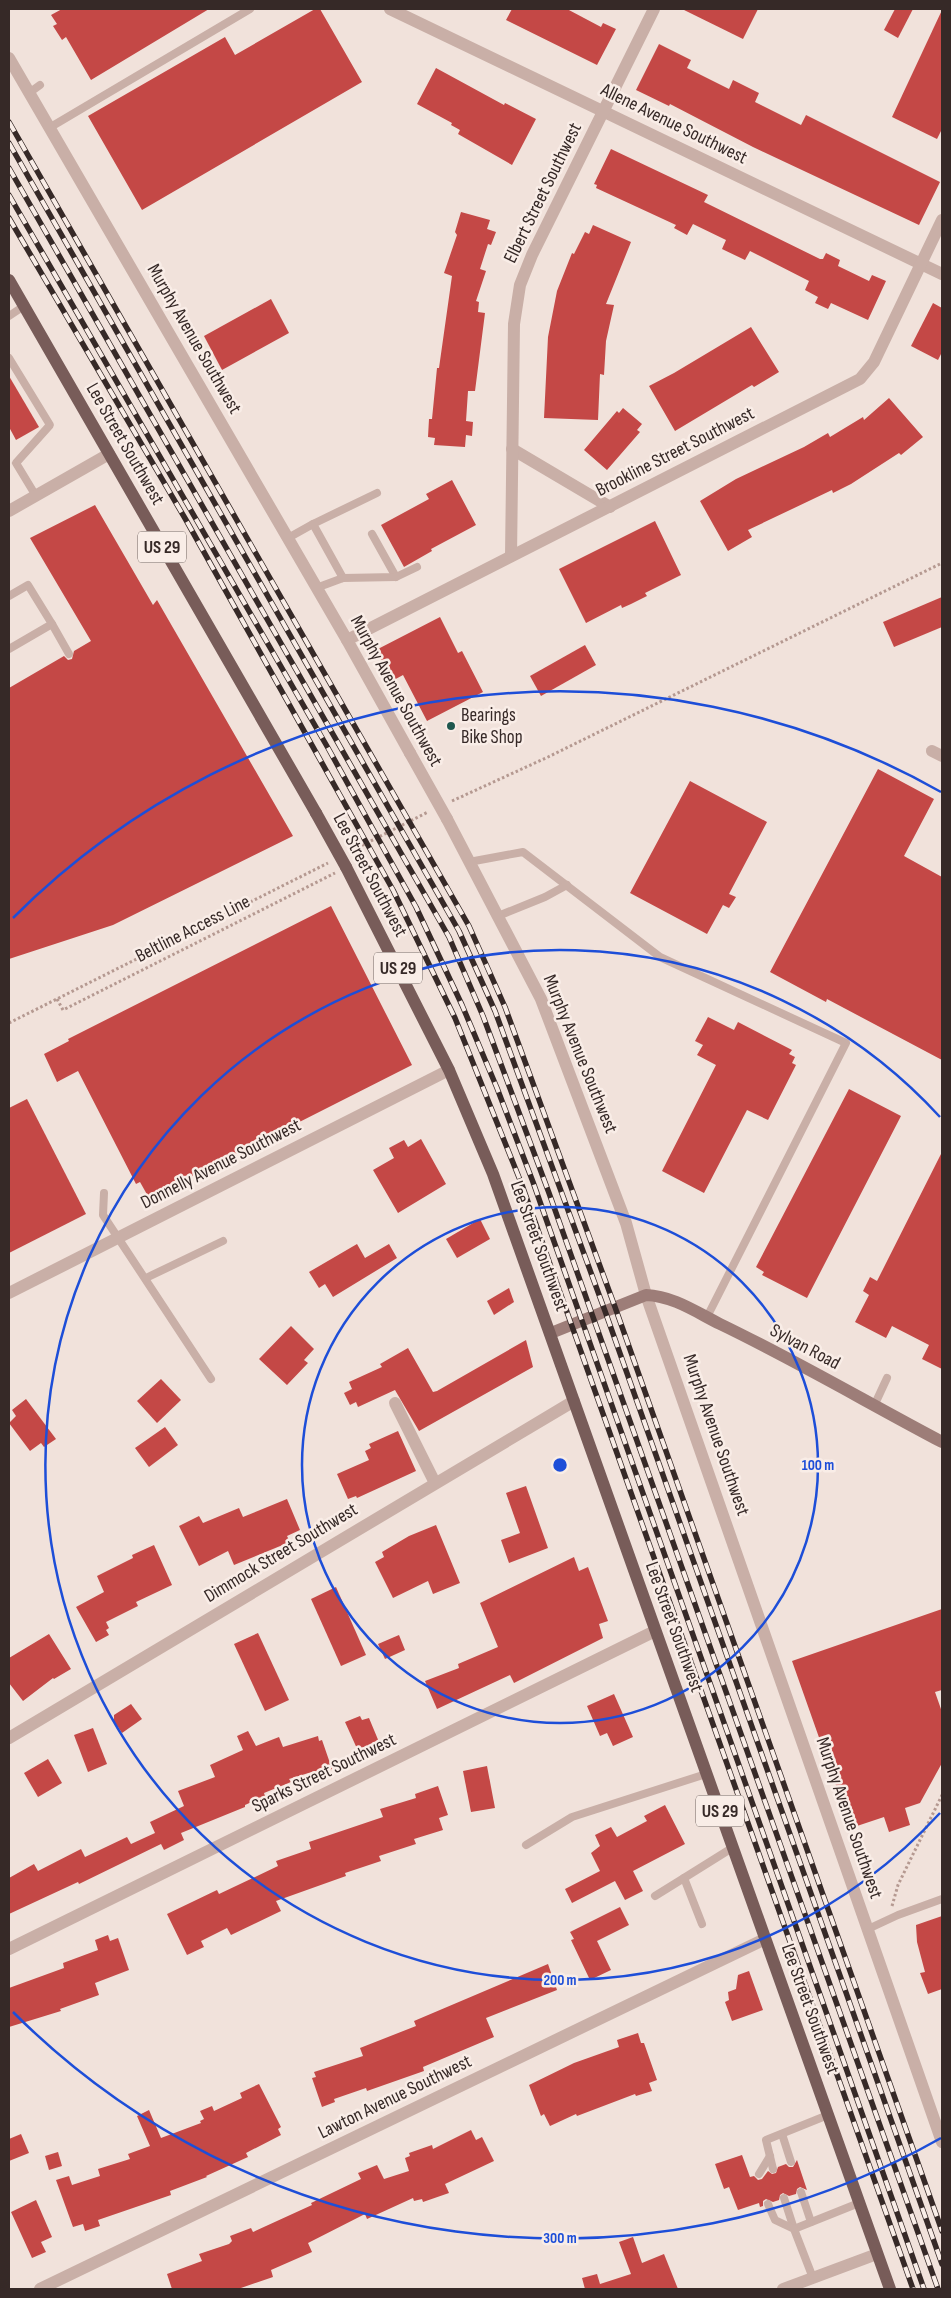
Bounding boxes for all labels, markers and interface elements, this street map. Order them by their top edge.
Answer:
street label: Allene Avenue Southwest [596,78,751,170]
street label: Elbert Street Southwest [499,119,587,267]
street label: Murphy Avenue Southwest [142,260,246,418]
street label: Lee Street Southwest [81,379,169,509]
street label: Brookline Street Southwest [592,402,758,502]
road number: US 29 [138,532,186,562]
street label: Murphy Avenue Southwest [345,611,447,771]
place label: Bearings Bike Shop [461,704,523,749]
marker: Bearings Bike Shop [445,720,457,732]
street label: Lee Street Southwest [328,809,412,941]
street label: Beltline Access Line [132,890,254,968]
road number: US 29 [374,952,422,984]
street label: Murphy Avenue Southwest [538,971,622,1137]
street label: Donnelly Avenue Southwest [137,1114,305,1214]
street label: Lee Street Southwest [505,1178,573,1314]
street label: Sylvan Road [766,1319,844,1375]
street label: Murphy Avenue Southwest [678,1351,754,1519]
centre of rings [551,1456,569,1474]
text: 100 m [802,1456,834,1475]
street label: Dimmock Street Southwest [200,1498,362,1608]
street label: Lee Street Southwest [640,1559,708,1695]
street label: Sparks Street Southwest [248,1728,400,1818]
street label: Murphy Avenue Southwest [811,1734,887,1902]
road number: US 29 [696,1795,744,1826]
street label: Lee Street Southwest [776,1941,844,2077]
text: 200 m [543,1971,577,1990]
street label: Lawton Avenue Southwest [315,2050,476,2144]
text: 300 m [543,2229,577,2248]

